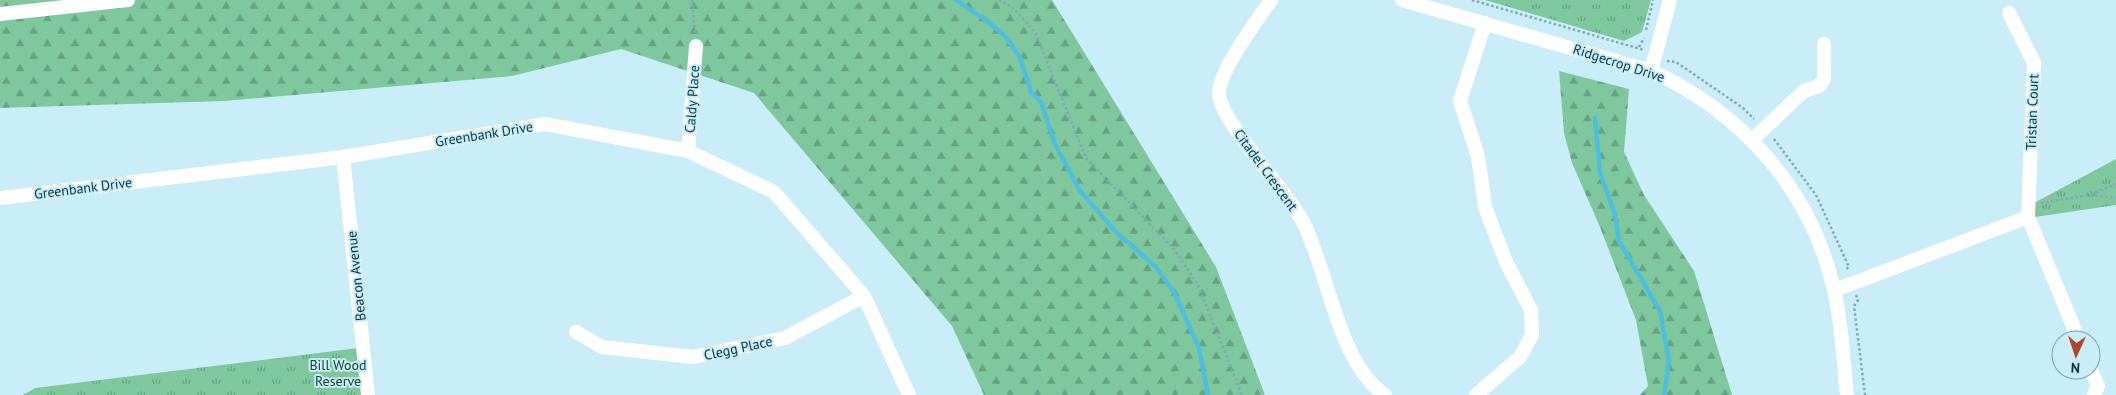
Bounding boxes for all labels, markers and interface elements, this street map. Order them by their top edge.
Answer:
street label: Ridgecrop Drive [1571,40,1667,86]
street label: Caldy Place [681,64,703,134]
street label: Tristan Court [2022,73,2042,150]
street label: Greenbank Drive [434,117,534,151]
street label: Citadel Crescent [1230,125,1302,215]
street label: Greenbank Drive [33,173,133,203]
street label: Beacon Avenue [342,230,370,322]
north arrow [2051,330,2101,380]
street label: Clegg Place [702,332,774,364]
park label: Bill Wood Reserve [309,356,367,390]
text: N [2070,359,2080,377]

